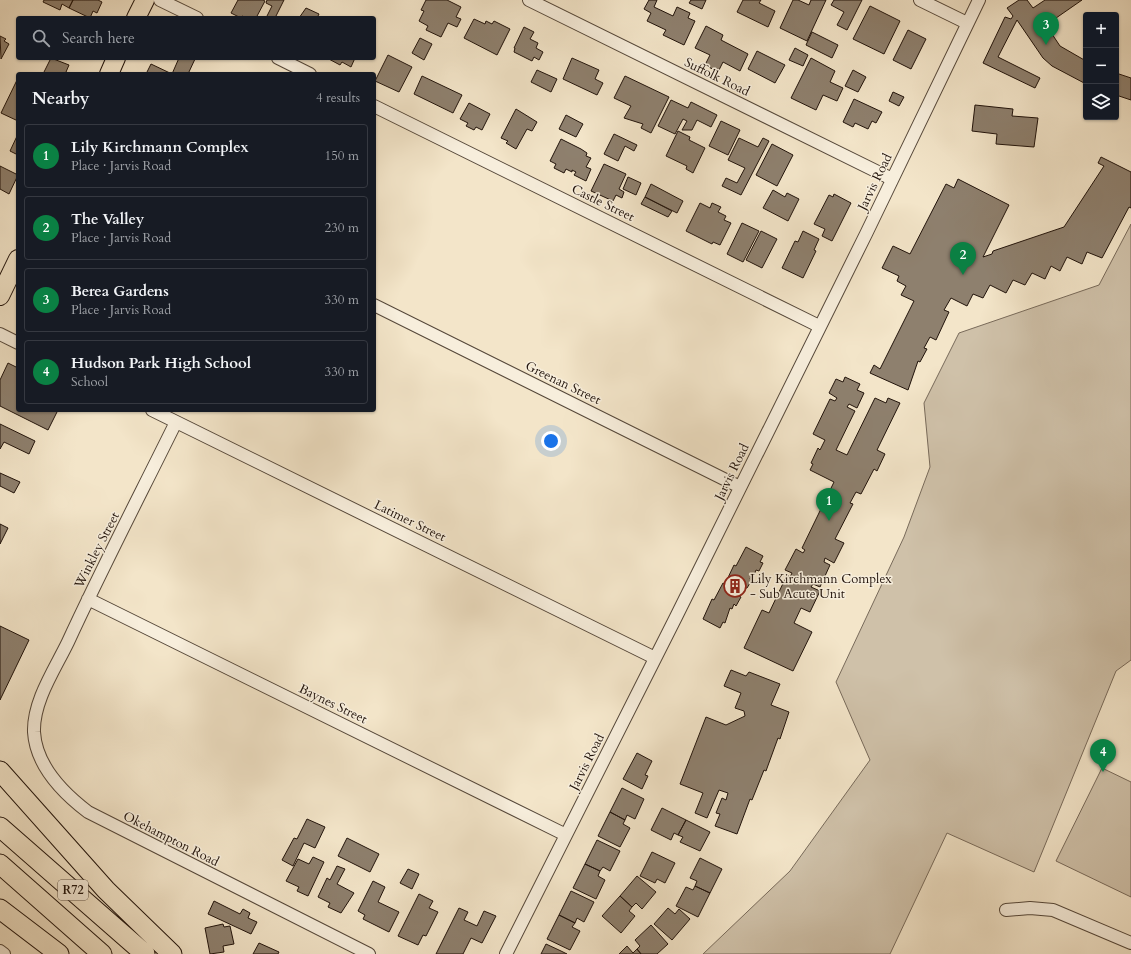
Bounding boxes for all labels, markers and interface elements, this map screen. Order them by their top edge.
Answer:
pin: 3 [1033,12,1059,45]
map controls [1083,12,1119,120]
button: + [1083,12,1119,48]
search box [16,16,376,60]
icon: search [30,27,52,49]
text: Search here [62,28,135,48]
button: − [1083,48,1119,84]
street label: Suffolk Road [681,53,753,101]
button: layers [1083,84,1119,120]
text: Nearby [32,87,89,110]
text: 4 results [316,89,360,107]
text: Lily Kirchmann Complex [71,137,249,157]
text: 1 [43,147,49,165]
text: 150 m [325,147,359,165]
street label: Jarvis Road [853,150,897,215]
text: Place · Jarvis Road [71,157,171,175]
street label: Castle Street [568,180,638,226]
text: The Valley [71,209,144,229]
text: 2 [43,219,49,237]
text: 230 m [325,219,359,237]
text: Place · Jarvis Road [71,229,171,247]
pin: 2 [950,242,976,275]
text: Berea Gardens [71,281,169,301]
text: 3 [43,291,49,309]
text: 330 m [325,291,359,309]
text: Place · Jarvis Road [71,301,171,319]
text: Hudson Park High School [71,353,251,373]
street label: Greenan Street [522,357,604,409]
text: 4 [43,363,49,381]
text: 330 m [325,363,359,381]
text: School [71,373,108,391]
your location [541,431,561,451]
street label: Jarvis Road [710,440,754,505]
pin: 1 [816,488,842,521]
street label: Latimer Street [371,496,449,546]
street label: Winkley Street [70,509,124,592]
place label: Lily Kirchmann Complex - Sub Acute Unit [750,570,892,603]
building icon: Lily Kirchmann Complex - Sub Acute Unit [722,573,748,599]
street label: Baynes Street [296,680,370,728]
street label: Jarvis Road [564,730,609,795]
pin: 4 [1090,739,1116,772]
street label: Okehampton Road [120,807,222,871]
road number: R72 [58,880,88,900]

